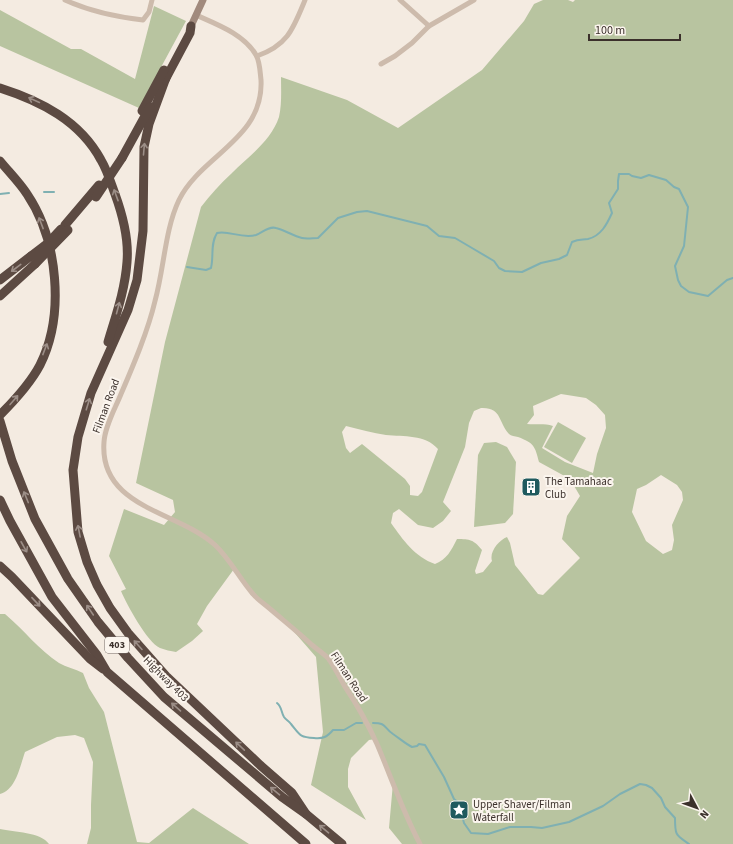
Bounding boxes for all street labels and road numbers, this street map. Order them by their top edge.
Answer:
street label: Filman Road [89,377,123,435]
road number: 403 [105,637,129,653]
street label: Filman Road [327,649,371,705]
street label: Highway 403 [140,653,192,705]

